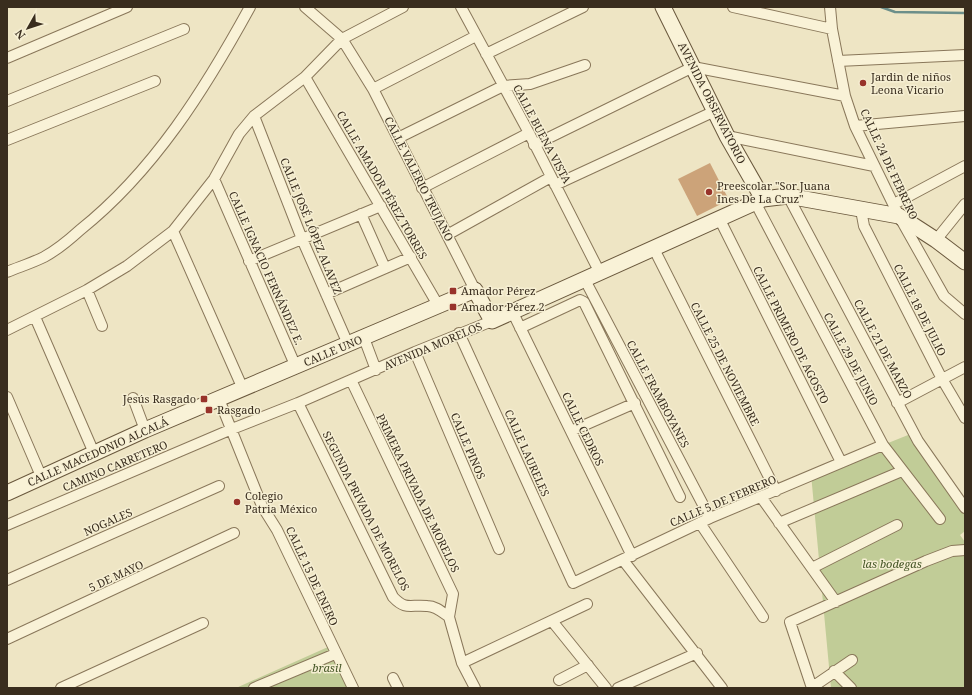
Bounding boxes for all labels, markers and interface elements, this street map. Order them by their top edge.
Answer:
north arrow [8,8,48,48]
text: N [11,26,28,43]
street label: AVENIDA OBSERVATORIO [675,39,750,166]
place label: Jardin de niños Leona Vicario [870,69,951,97]
marker: Jardin de niños Leona Vicario [858,78,868,88]
street label: CALLE BUENA VISTA [510,82,575,186]
street label: CALLE 24 DE FEBRERO [857,106,922,222]
street label: CALLE AMADOR PÉREZ TORRES [334,108,431,262]
street label: CALLE VALERIO TRUJANO [381,114,457,244]
street label: CALLE JOSÉ LÓPEZ ALAVEZ [277,155,346,297]
place label: Preescolar "Sor Juana Ines De La Cruz" [717,178,830,206]
marker: Preescolar "Sor Juana Ines De La Cruz" [704,187,714,197]
street label: CALLE IGNACIO FERNÁNDEZ E. [226,189,307,347]
street label: CALLE 18 DE JULIO [891,261,950,358]
street label: CALLE PRIMERO DE AGOSTO [750,263,833,406]
place label: Amador Pérez [461,283,536,298]
marker: Amador Pérez [448,286,458,296]
street label: CALLE 21 DE MARZO [851,296,916,401]
place label: Amador Pérez 2 [461,299,545,314]
street label: CALLE 25 DE NOVIEMBRE [688,299,763,428]
marker: Amador Pérez 2 [448,302,458,312]
street label: CALLE 29 DE JUNIO [821,310,882,408]
street label: AVENIDA MORELOS [381,318,484,373]
street label: CALLE UNO [301,331,364,370]
street label: CALLE FRAMBOYANES [624,337,693,450]
street label: CALLE CEDROS [559,389,608,468]
place label: Jesús Rasgado [122,391,196,406]
marker: Jesús Rasgado [199,394,209,404]
place label: Rasgado [217,402,261,417]
marker: Rasgado [204,405,214,415]
street label: CALLE LAURELES [501,407,553,499]
street label: CALLE PINOS [448,410,489,481]
street label: PRIMERA PRIVADA DE MORELOS [373,411,463,575]
street label: CALLE MACEDONIO ALCALÁ [25,414,171,489]
street label: SEGUNDA PRIVADA DE MORELOS [320,428,413,593]
street label: CAMINO CARRETERO [60,437,170,494]
street label: CALLE 5 DE FEBRERO [667,471,778,530]
place label: Colegio Patria México [245,488,317,516]
marker: Colegio Patria México [232,497,242,507]
street label: NOGALES [81,504,135,539]
street label: CALLE 15 DE ENERO [283,524,342,628]
street label: 5 DE MAYO [86,556,146,595]
park label: las bodegas [862,556,922,571]
park label: brasil [312,660,342,675]

